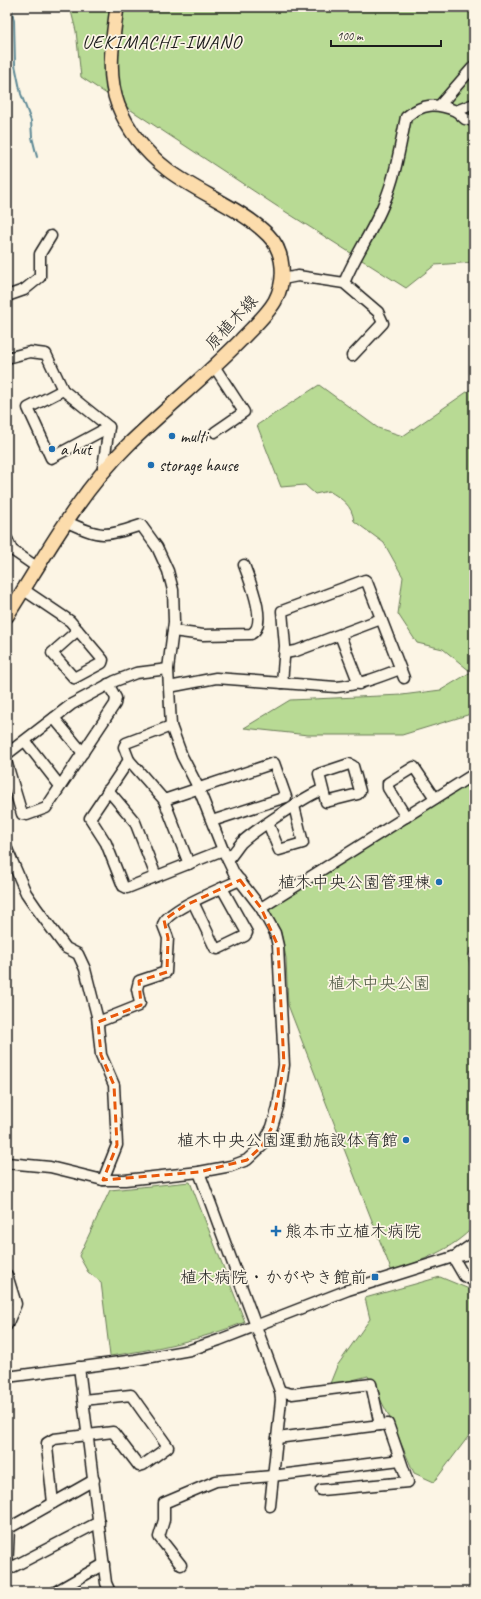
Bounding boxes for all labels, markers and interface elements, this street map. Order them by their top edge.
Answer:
scale bar [331,22,441,48]
text: 100 m [337,28,364,44]
district label: UEKIMACHI-IWANO [82,30,244,54]
street label: 原植木線 [200,290,262,354]
place label: multi [180,426,209,447]
marker: multi [167,431,177,441]
place label: a hut [60,439,94,460]
marker: a hut [47,444,57,454]
place label: storage hause [159,455,239,476]
marker: storage hause [146,460,156,470]
place label: 植木中央公園管理棟 [278,872,431,893]
marker: 植木中央公園管理棟 [434,877,444,887]
park label: 植木中央公園 [328,973,430,994]
place label: 植木中央公園運動施設体育館 [177,1130,398,1151]
marker: 植木中央公園運動施設体育館 [401,1135,411,1145]
place label: 熊本市立植木病院 [285,1221,421,1242]
marker: 熊本市立植木病院 [270,1225,282,1237]
place label: 植木病院・かがやき館前 [180,1267,367,1288]
marker: 植木病院・かがやき館前 [370,1272,380,1282]

